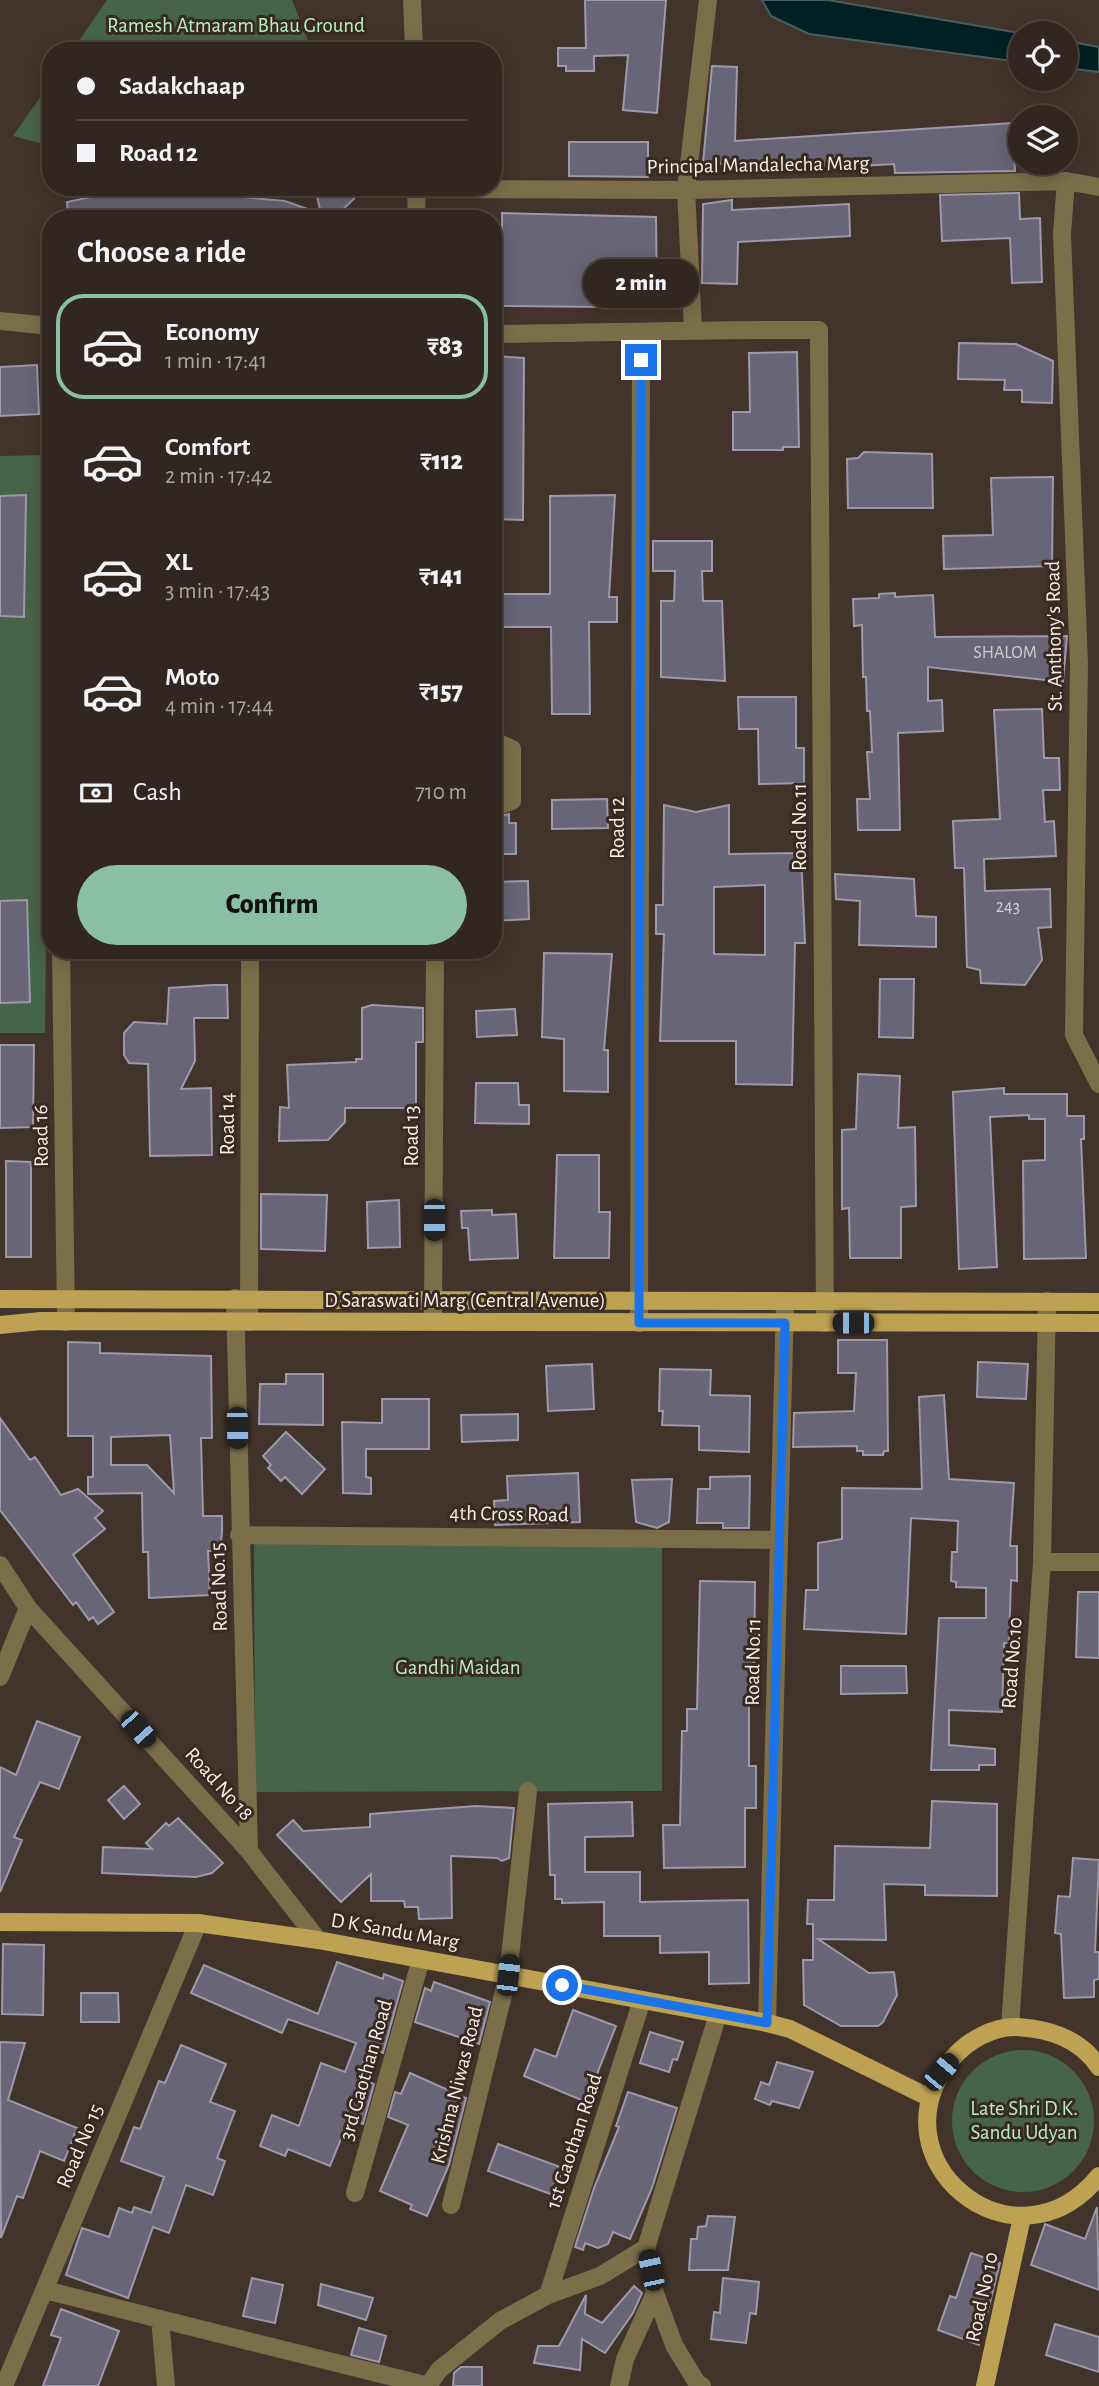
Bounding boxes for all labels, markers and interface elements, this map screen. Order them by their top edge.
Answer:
park label: Ramesh Atmaram Bhau Ground [107,15,365,36]
map controls [1008,21,1078,175]
button: locate [1008,21,1078,91]
text: Sadakchaap [119,73,245,99]
button: layers [1008,105,1078,175]
text: Road 12 [119,140,198,166]
street label: Principal Mandalecha Marg [646,153,870,177]
text: Choose a ride [77,236,246,268]
callout: 2 min [583,258,699,308]
text: 2 min [615,272,667,295]
icon: car [81,315,144,378]
text: Economy [165,319,259,345]
text: ₹83 [427,333,463,359]
route end [625,344,657,376]
text: 1 min · 17:41 [165,350,267,373]
icon: car [81,430,144,493]
text: Comfort [165,434,250,460]
text: ₹112 [420,448,463,474]
text: 2 min · 17:42 [165,465,272,488]
icon: car [81,545,144,608]
text: XL [165,549,192,575]
street label: St. Anthony's Road [1042,560,1066,711]
text: ₹141 [419,563,463,589]
text: 3 min · 17:43 [165,580,270,603]
house number: SHALOM [973,644,1037,662]
icon: car [81,660,144,723]
text: Moto [165,664,220,690]
text: ₹157 [419,678,463,704]
text: 4 min · 17:44 [165,695,273,718]
icon: cash [77,774,115,812]
text: Cash [133,779,182,805]
text: 710 m [415,781,467,804]
street label: Road No.11 [789,783,810,871]
street label: Road 12 [607,797,628,859]
button: Confirm [77,865,467,945]
house number: 243 [996,898,1020,916]
street label: Road 14 [217,1093,238,1155]
street label: Road 16 [30,1105,52,1167]
street label: Road 13 [401,1105,422,1167]
car [424,1199,445,1241]
street label: D Saraswati Marg (Central Avenue) [324,1290,606,1311]
car [833,1313,875,1334]
car [227,1407,248,1449]
street label: 4th Cross Road [449,1502,569,1526]
street label: Road No.15 [207,1542,231,1632]
street label: Road No.10 [998,1617,1026,1709]
street label: Road No.11 [742,1618,764,1706]
park label: Gandhi Maidan [395,1657,521,1678]
car [117,1706,160,1752]
street label: Road No 18 [181,1743,257,1825]
street label: D K Sandu Marg [329,1909,461,1953]
car [496,1953,521,1997]
route start [546,1969,578,2001]
street label: 3rd Gaothan Road [336,1997,396,2143]
street label: Krishna Niwas Road [427,2004,487,2166]
car [920,2049,963,2095]
street label: 1st Gaothan Road [542,2071,606,2211]
park label: Late Shri D.K. Sandu Udyan [970,2098,1078,2143]
street label: Road No 15 [53,2101,107,2191]
car [637,2247,666,2293]
street label: Road No 10 [962,2250,1002,2344]

